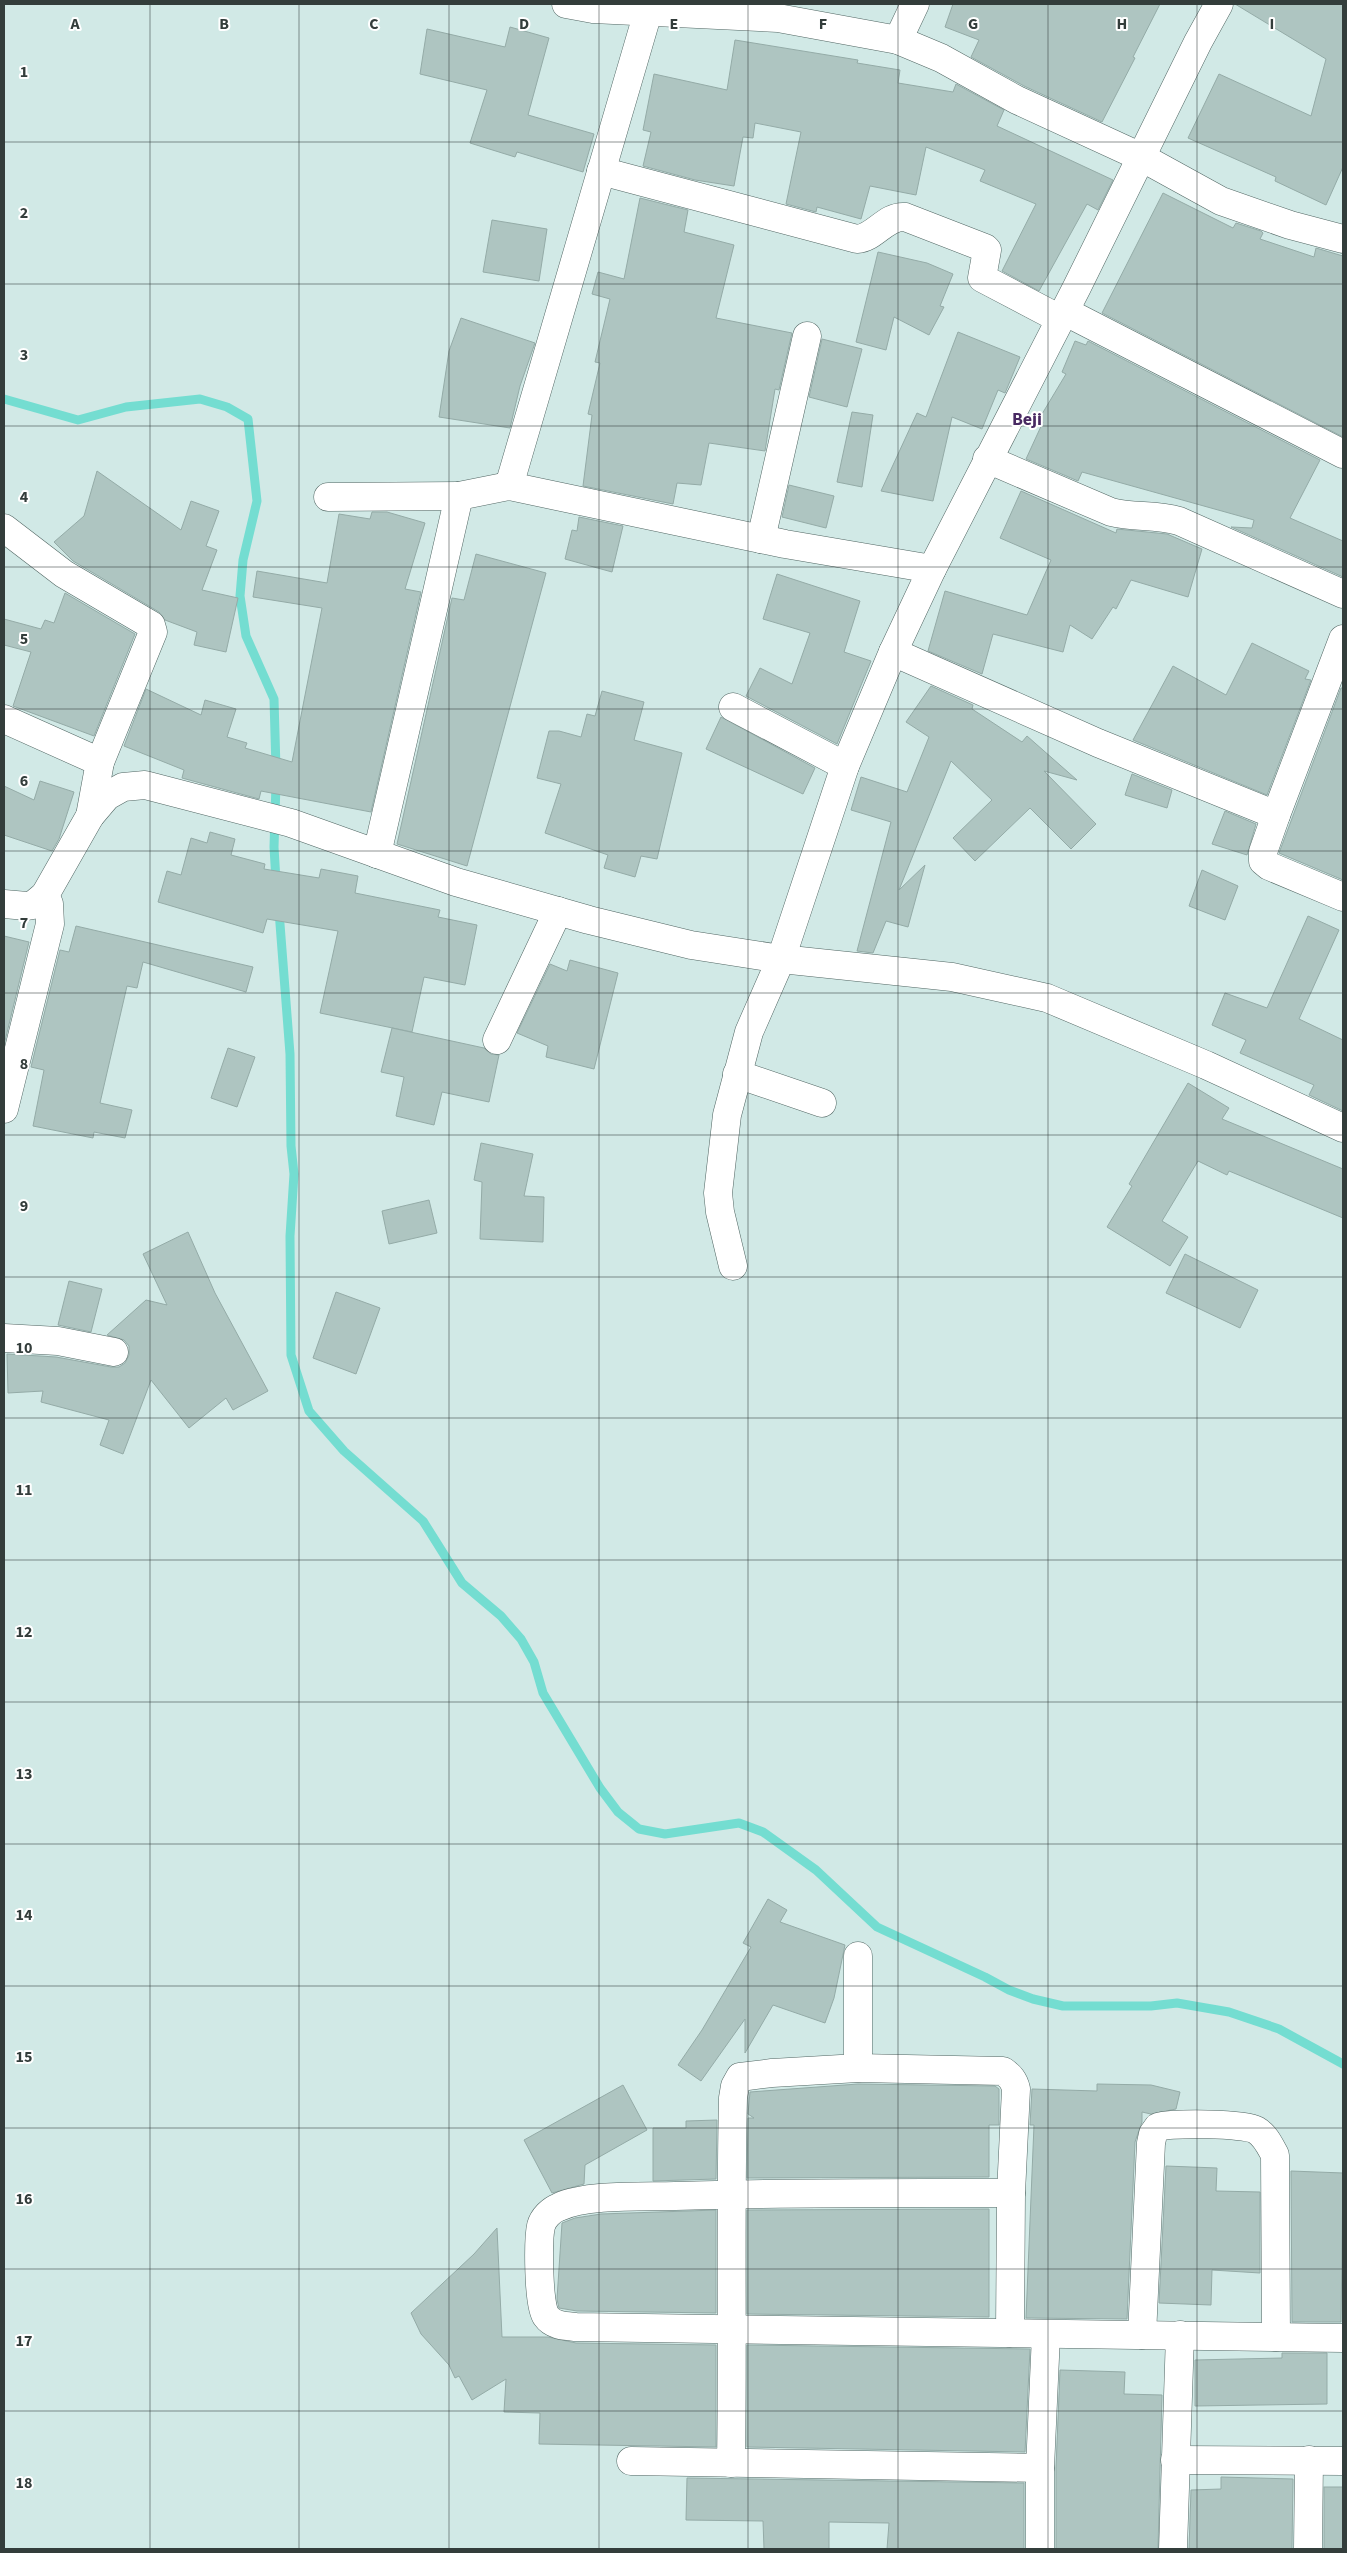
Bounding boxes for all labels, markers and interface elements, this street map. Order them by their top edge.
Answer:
text: A [69,13,80,35]
text: B [219,13,229,35]
text: C [369,13,379,35]
text: D [519,13,529,35]
text: E [670,13,678,35]
text: F [819,13,827,35]
text: G [968,13,978,35]
text: H [1117,13,1127,35]
text: I [1270,13,1274,35]
text: 1 [20,61,28,83]
text: 2 [20,202,28,224]
text: 3 [20,344,28,366]
district label: Beji [1012,407,1042,432]
text: 4 [20,486,29,508]
text: 5 [20,628,28,650]
text: 6 [20,770,28,792]
text: 7 [20,912,28,934]
text: 8 [20,1053,28,1075]
text: 9 [20,1195,28,1217]
text: 10 [16,1337,32,1359]
text: 11 [16,1479,32,1501]
text: 12 [16,1621,32,1643]
text: 13 [16,1763,32,1785]
text: 14 [16,1904,33,1926]
text: 15 [16,2046,32,2068]
text: 16 [16,2188,32,2210]
text: 17 [16,2330,32,2352]
text: 18 [16,2472,32,2494]

